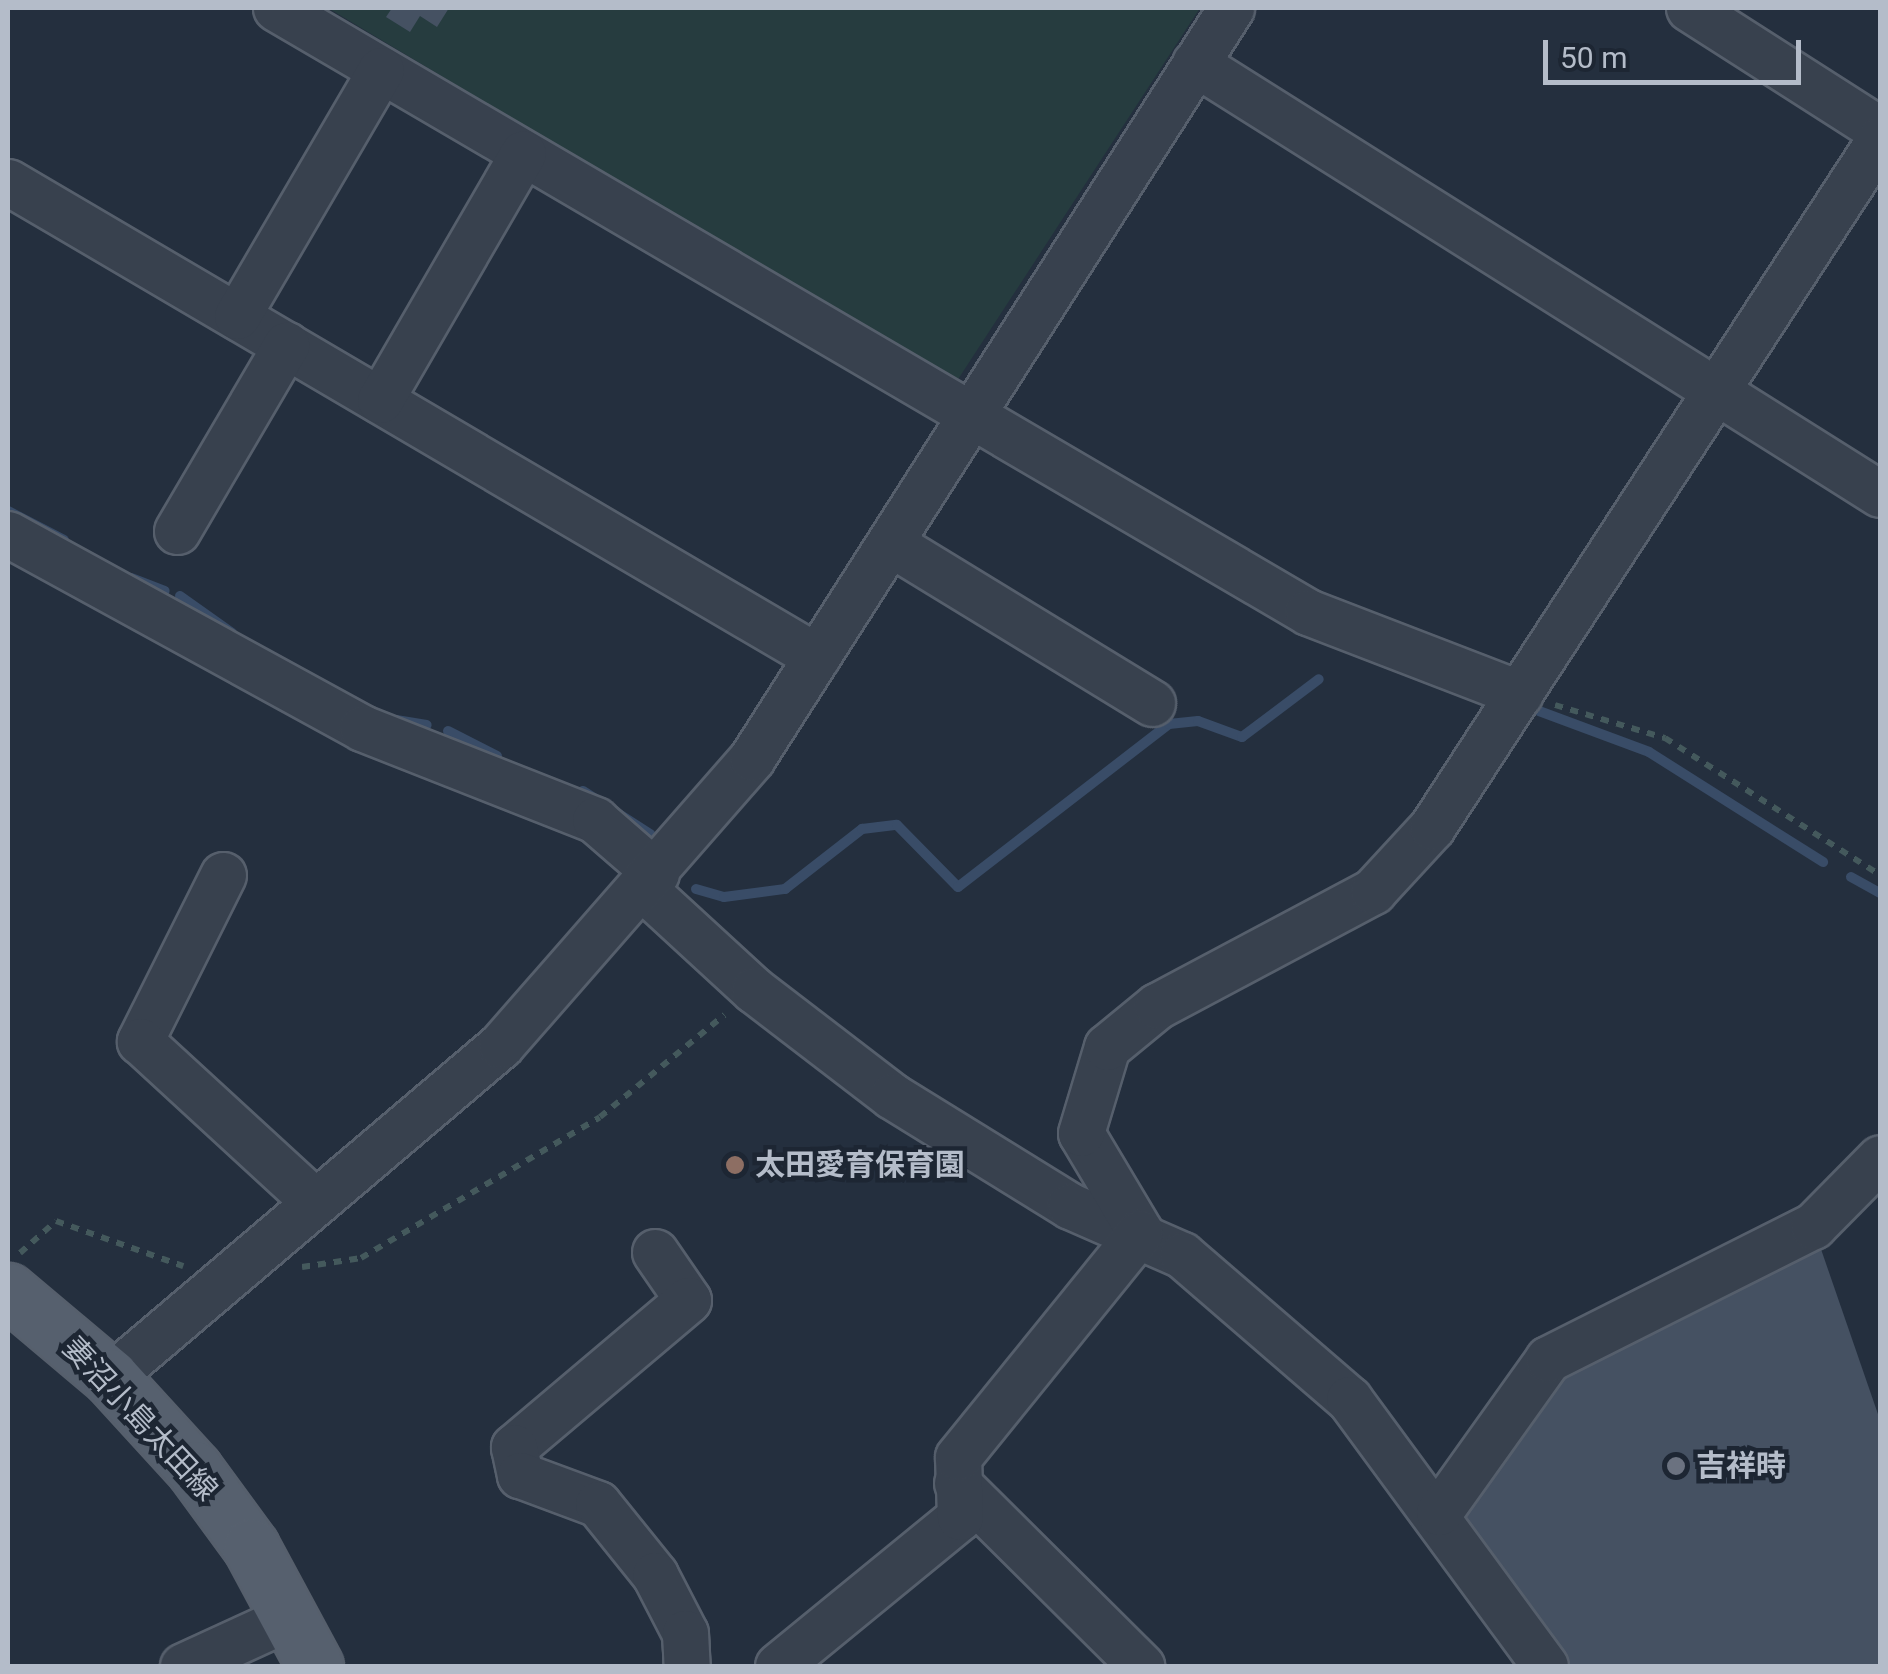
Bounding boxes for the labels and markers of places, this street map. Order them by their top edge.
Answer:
place label: 太田愛育保育園 [755,1147,965,1183]
marker: 太田愛育保育園 [724,1154,746,1176]
place label: 吉祥時 [1696,1448,1786,1484]
marker: 吉祥時 [1665,1455,1687,1477]

